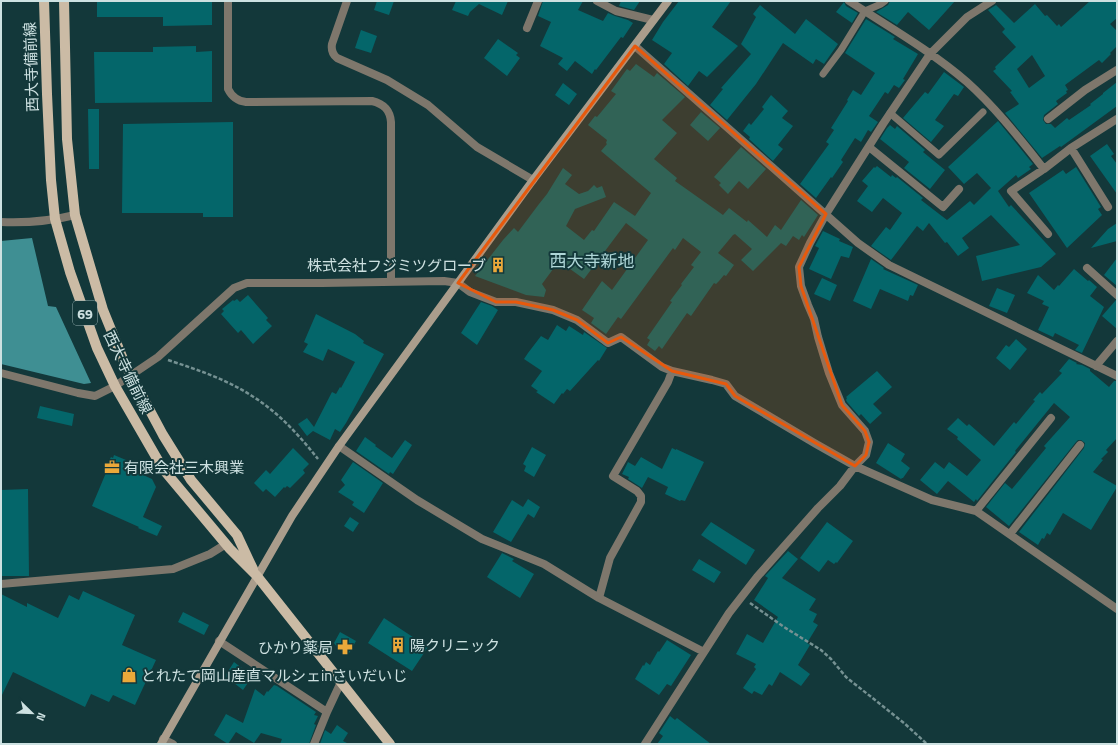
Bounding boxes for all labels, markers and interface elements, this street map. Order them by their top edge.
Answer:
street label: 西大寺備前線 [18,22,44,112]
district label: 西大寺新地 [550,248,635,274]
place label: 株式会社フジミツグローブ [307,254,486,277]
building icon: 株式会社フジミツグローブ [489,256,507,274]
road number: 69 [73,301,97,325]
street label: 西大寺備前線 [98,327,158,417]
place label: 有限会社三木興業 [124,456,244,479]
office icon: 有限会社三木興業 [103,458,121,476]
place label: 陽クリニック [410,634,500,657]
place label: ひかり薬局 [258,636,333,659]
building icon: 陽クリニック [389,636,407,654]
pharmacy icon: ひかり薬局 [336,638,354,656]
place label: とれたて岡山産直マルシェinさいだいじ [141,664,407,687]
shop icon: とれたて岡山産直マルシェinさいだいじ [120,666,138,684]
north arrow [12,693,52,733]
text: N [32,710,50,724]

